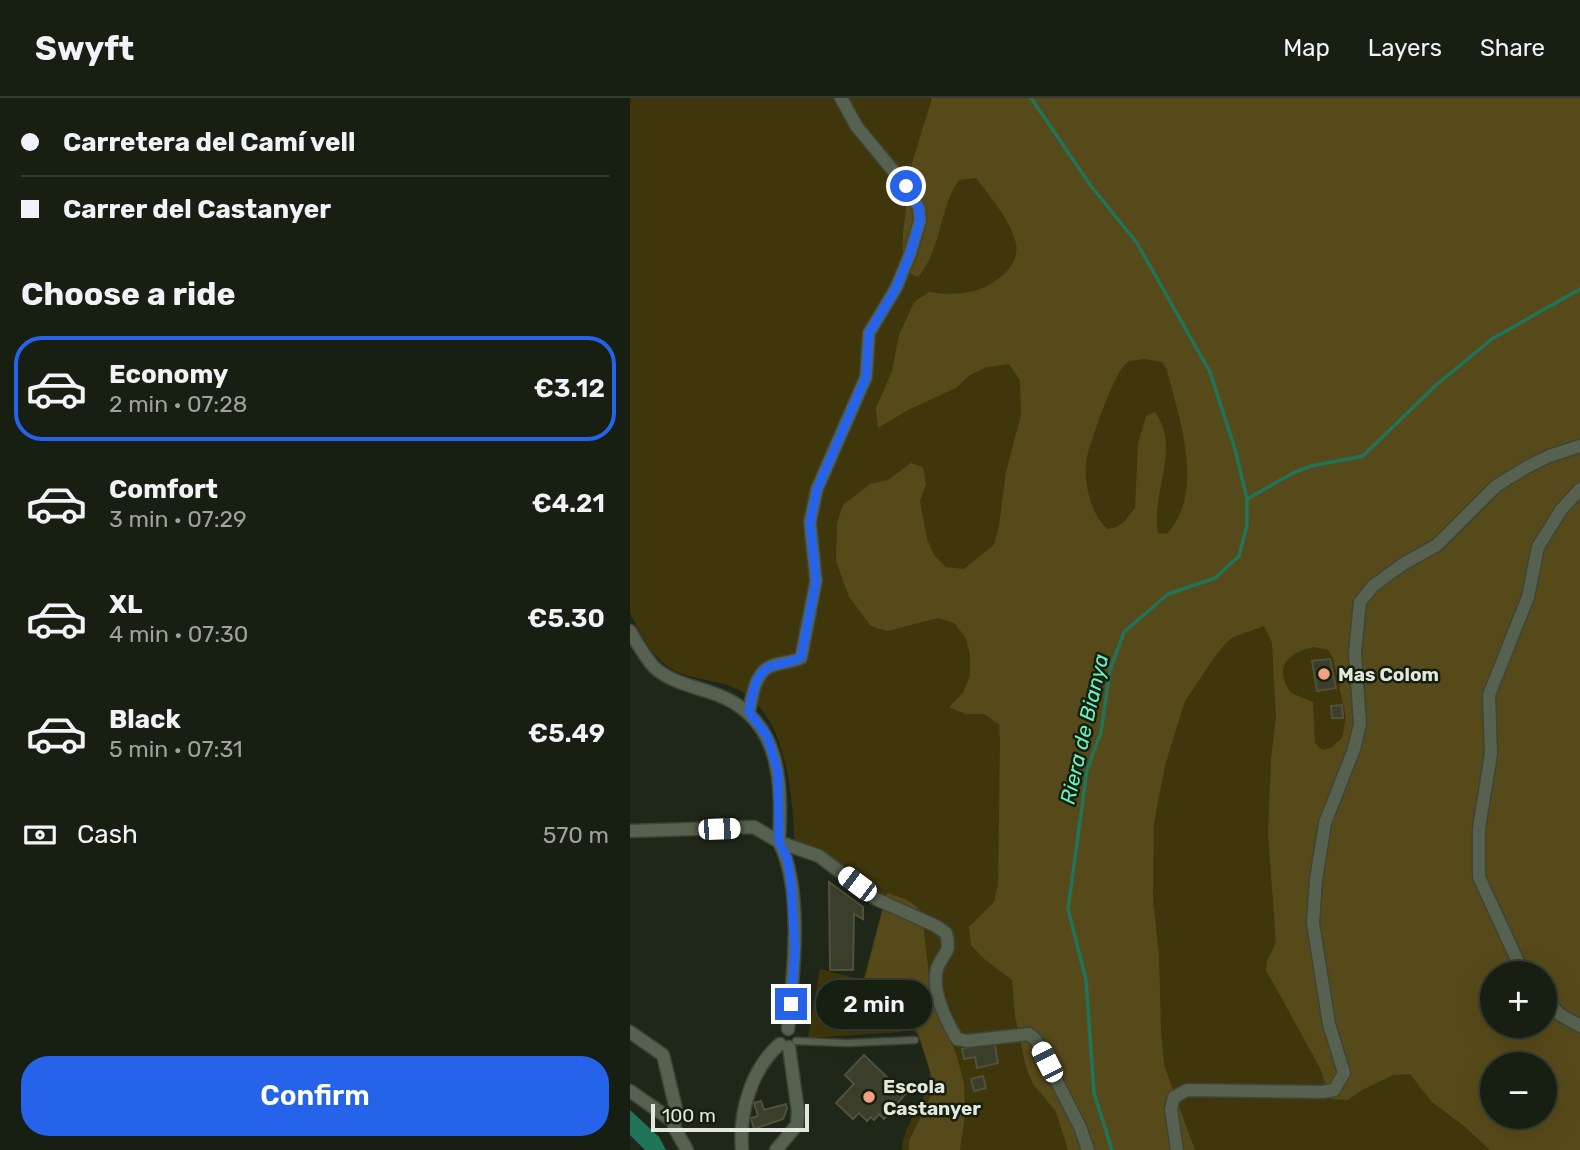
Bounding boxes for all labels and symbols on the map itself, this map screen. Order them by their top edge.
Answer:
route start [890,170,922,202]
water label: Riera de Bianya [1055,651,1113,807]
place label: Mas Colom [1338,663,1439,686]
marker: Mas Colom [1316,666,1332,682]
car [698,818,741,840]
car [834,863,881,905]
callout: 2 min [816,979,931,1028]
route end [775,988,807,1020]
car [1029,1039,1066,1085]
place label: Escola Castanyer [883,1075,981,1120]
marker: Escola Castanyer [861,1089,877,1105]
scale bar [651,1101,808,1133]

